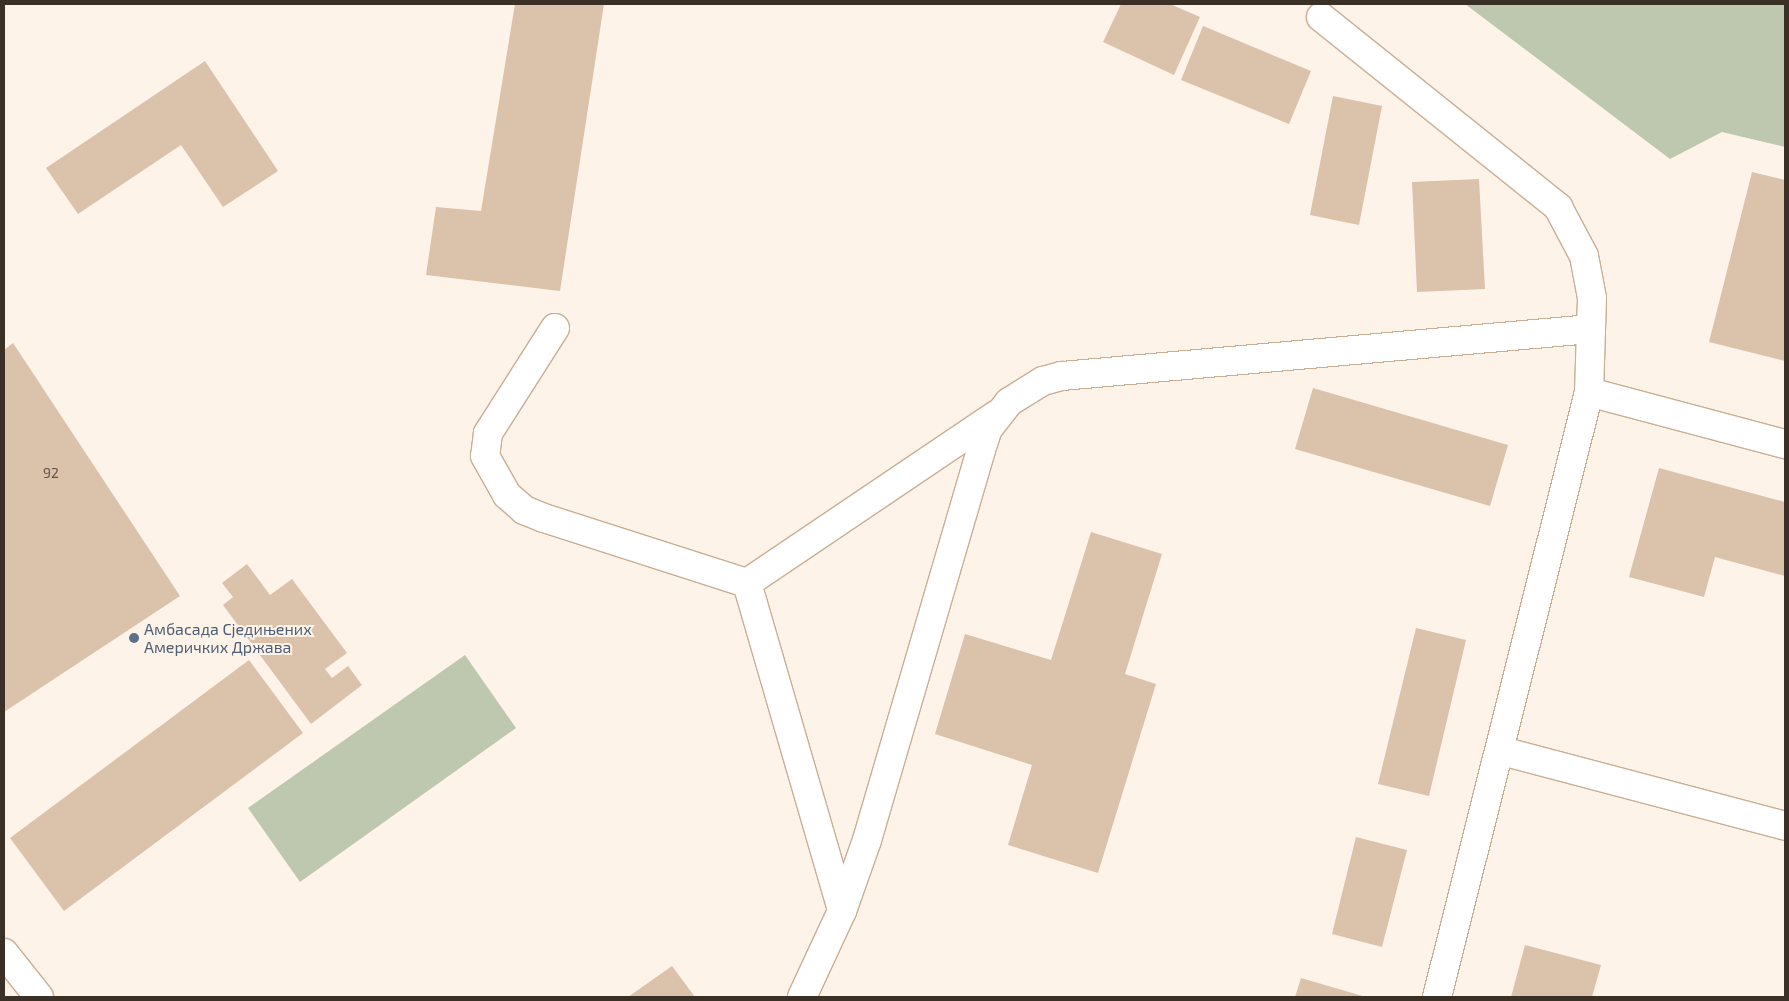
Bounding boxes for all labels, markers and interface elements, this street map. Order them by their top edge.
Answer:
house number: 92 [43,465,59,481]
place label: Амбасада Сједињених Америчких Држава [144,619,312,657]
marker: Амбасада Сједињених Америчких Држава [128,632,140,644]

